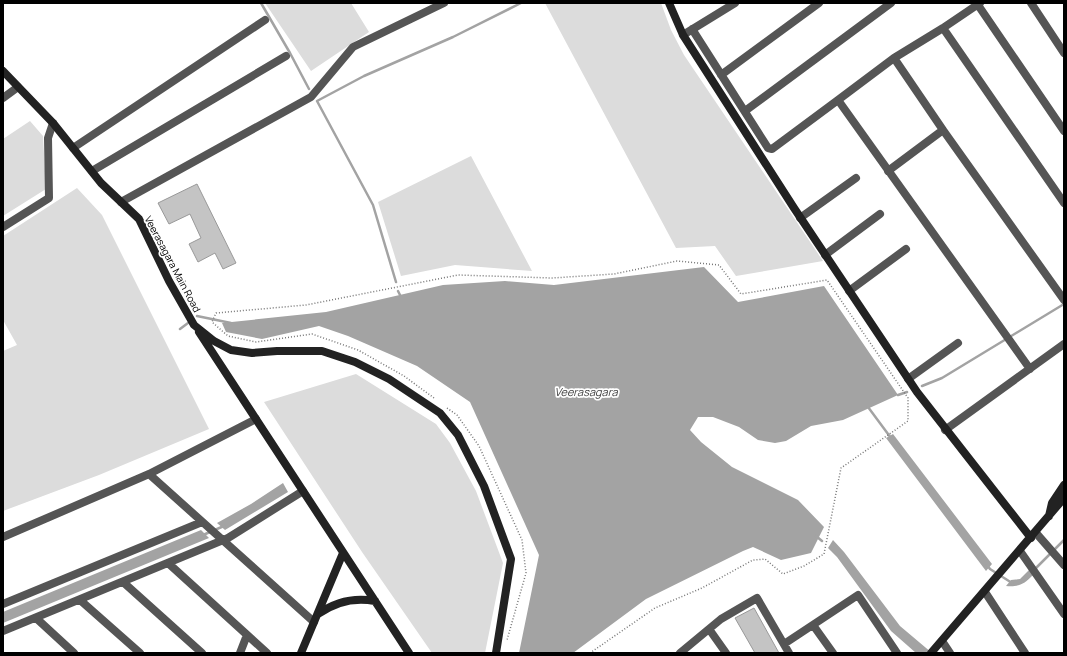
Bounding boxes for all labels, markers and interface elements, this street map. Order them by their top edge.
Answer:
street label: Veerasagara Main Road [142,213,204,315]
water label: Veerasagara [554,384,618,399]

